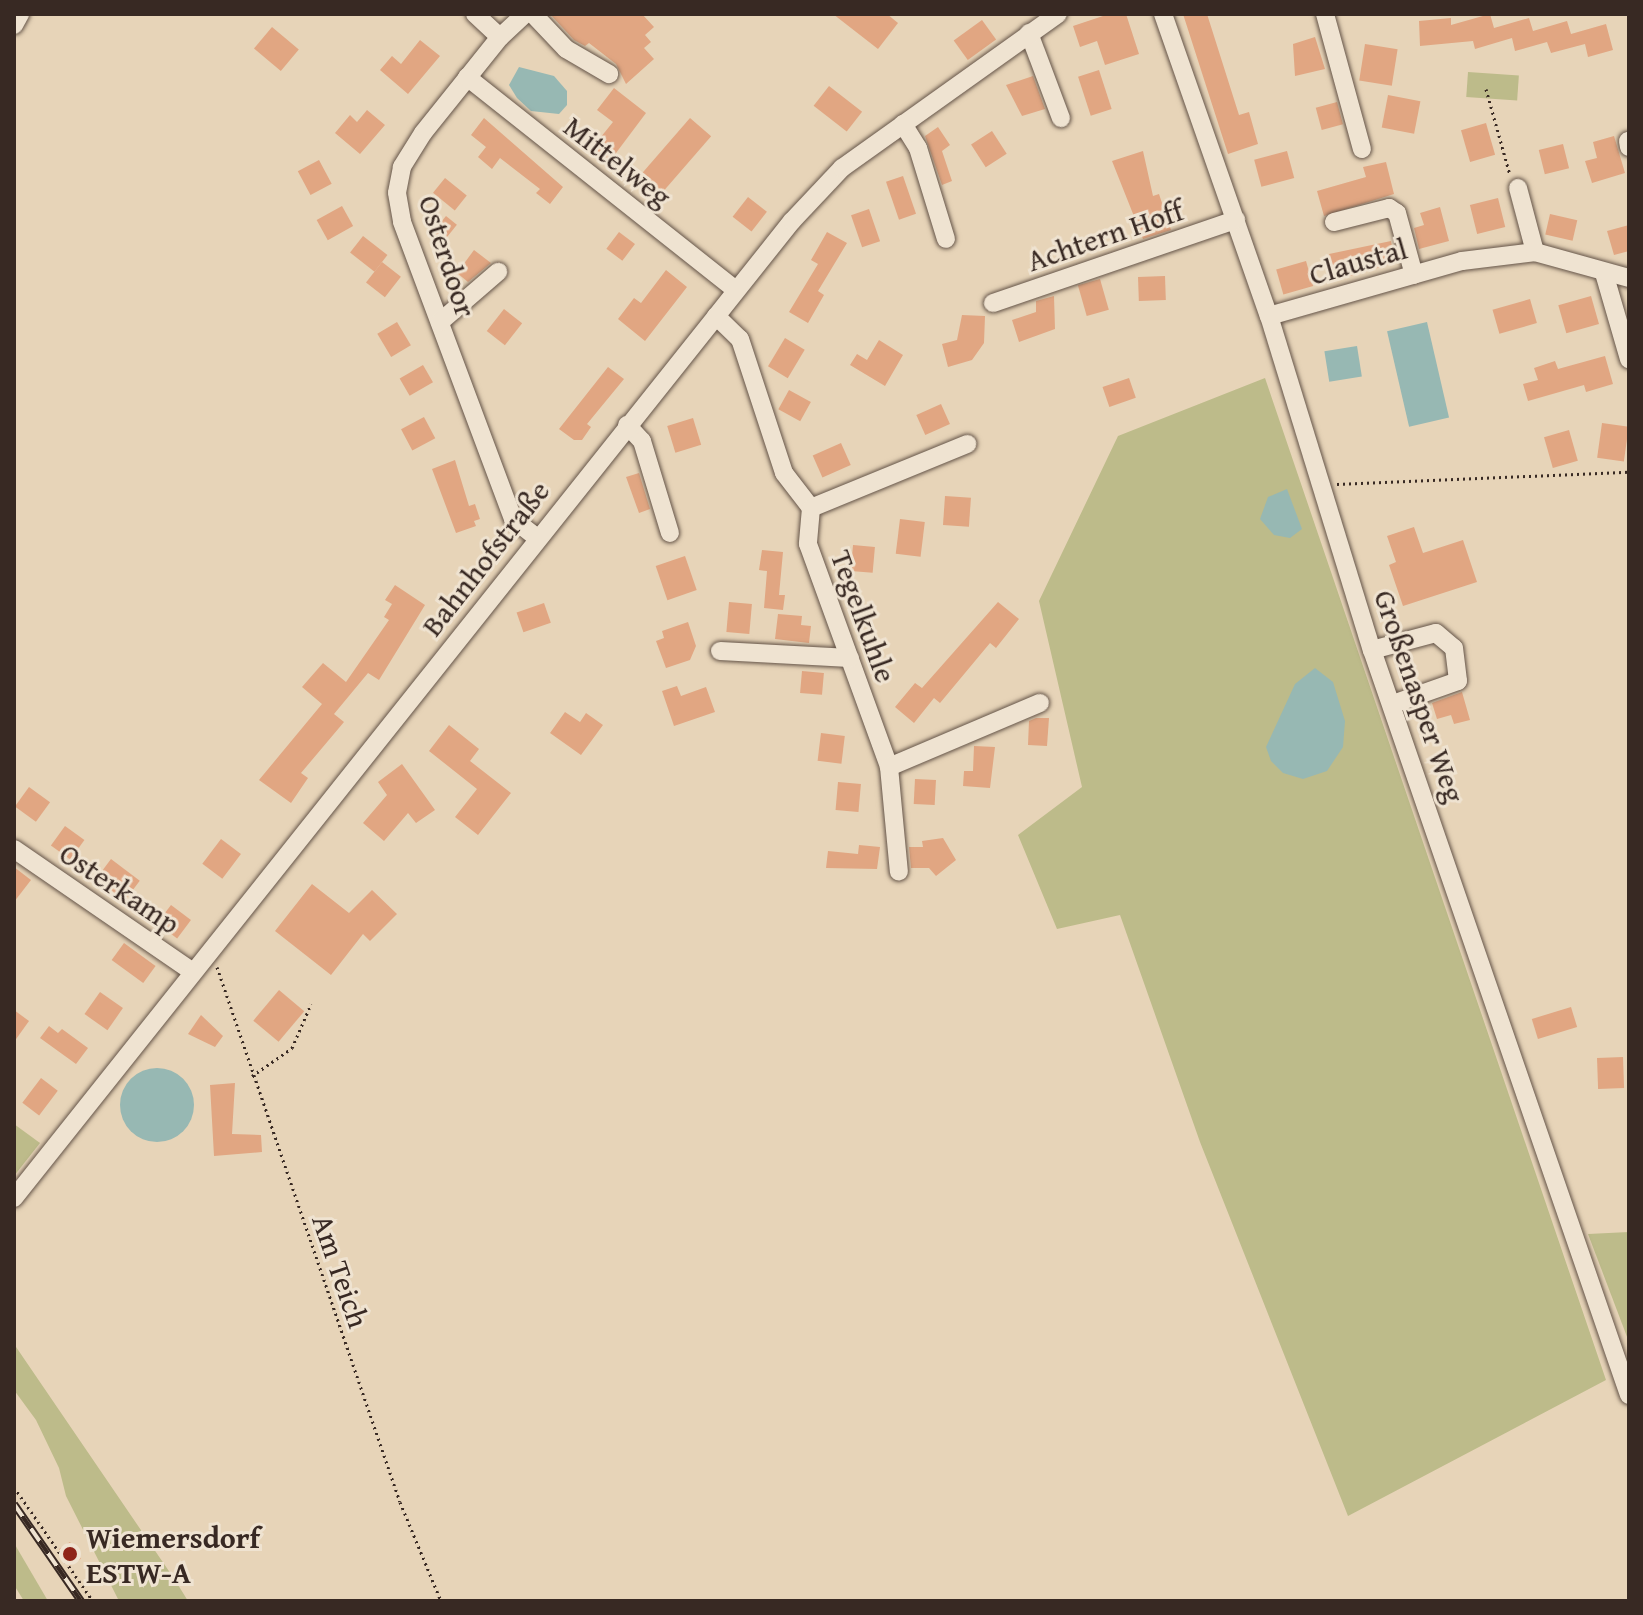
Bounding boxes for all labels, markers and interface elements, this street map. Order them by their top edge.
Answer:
street label: Mittelweg [557,108,679,214]
street label: Osterdoor [411,191,485,321]
street label: Achtern Hoff [1022,191,1188,279]
street label: Claustal [1305,230,1411,292]
street label: Bahnhofstraße [413,473,557,643]
street label: Tegelkuhle [823,545,905,687]
street label: Großenasper Weg [1367,585,1473,807]
street label: Osterkamp [53,835,187,941]
street label: Am Teich [305,1210,377,1332]
place label: Wiemersdorf ESTW-A [86,1519,260,1590]
marker: Wiemersdorf ESTW-A [61,1545,79,1563]

